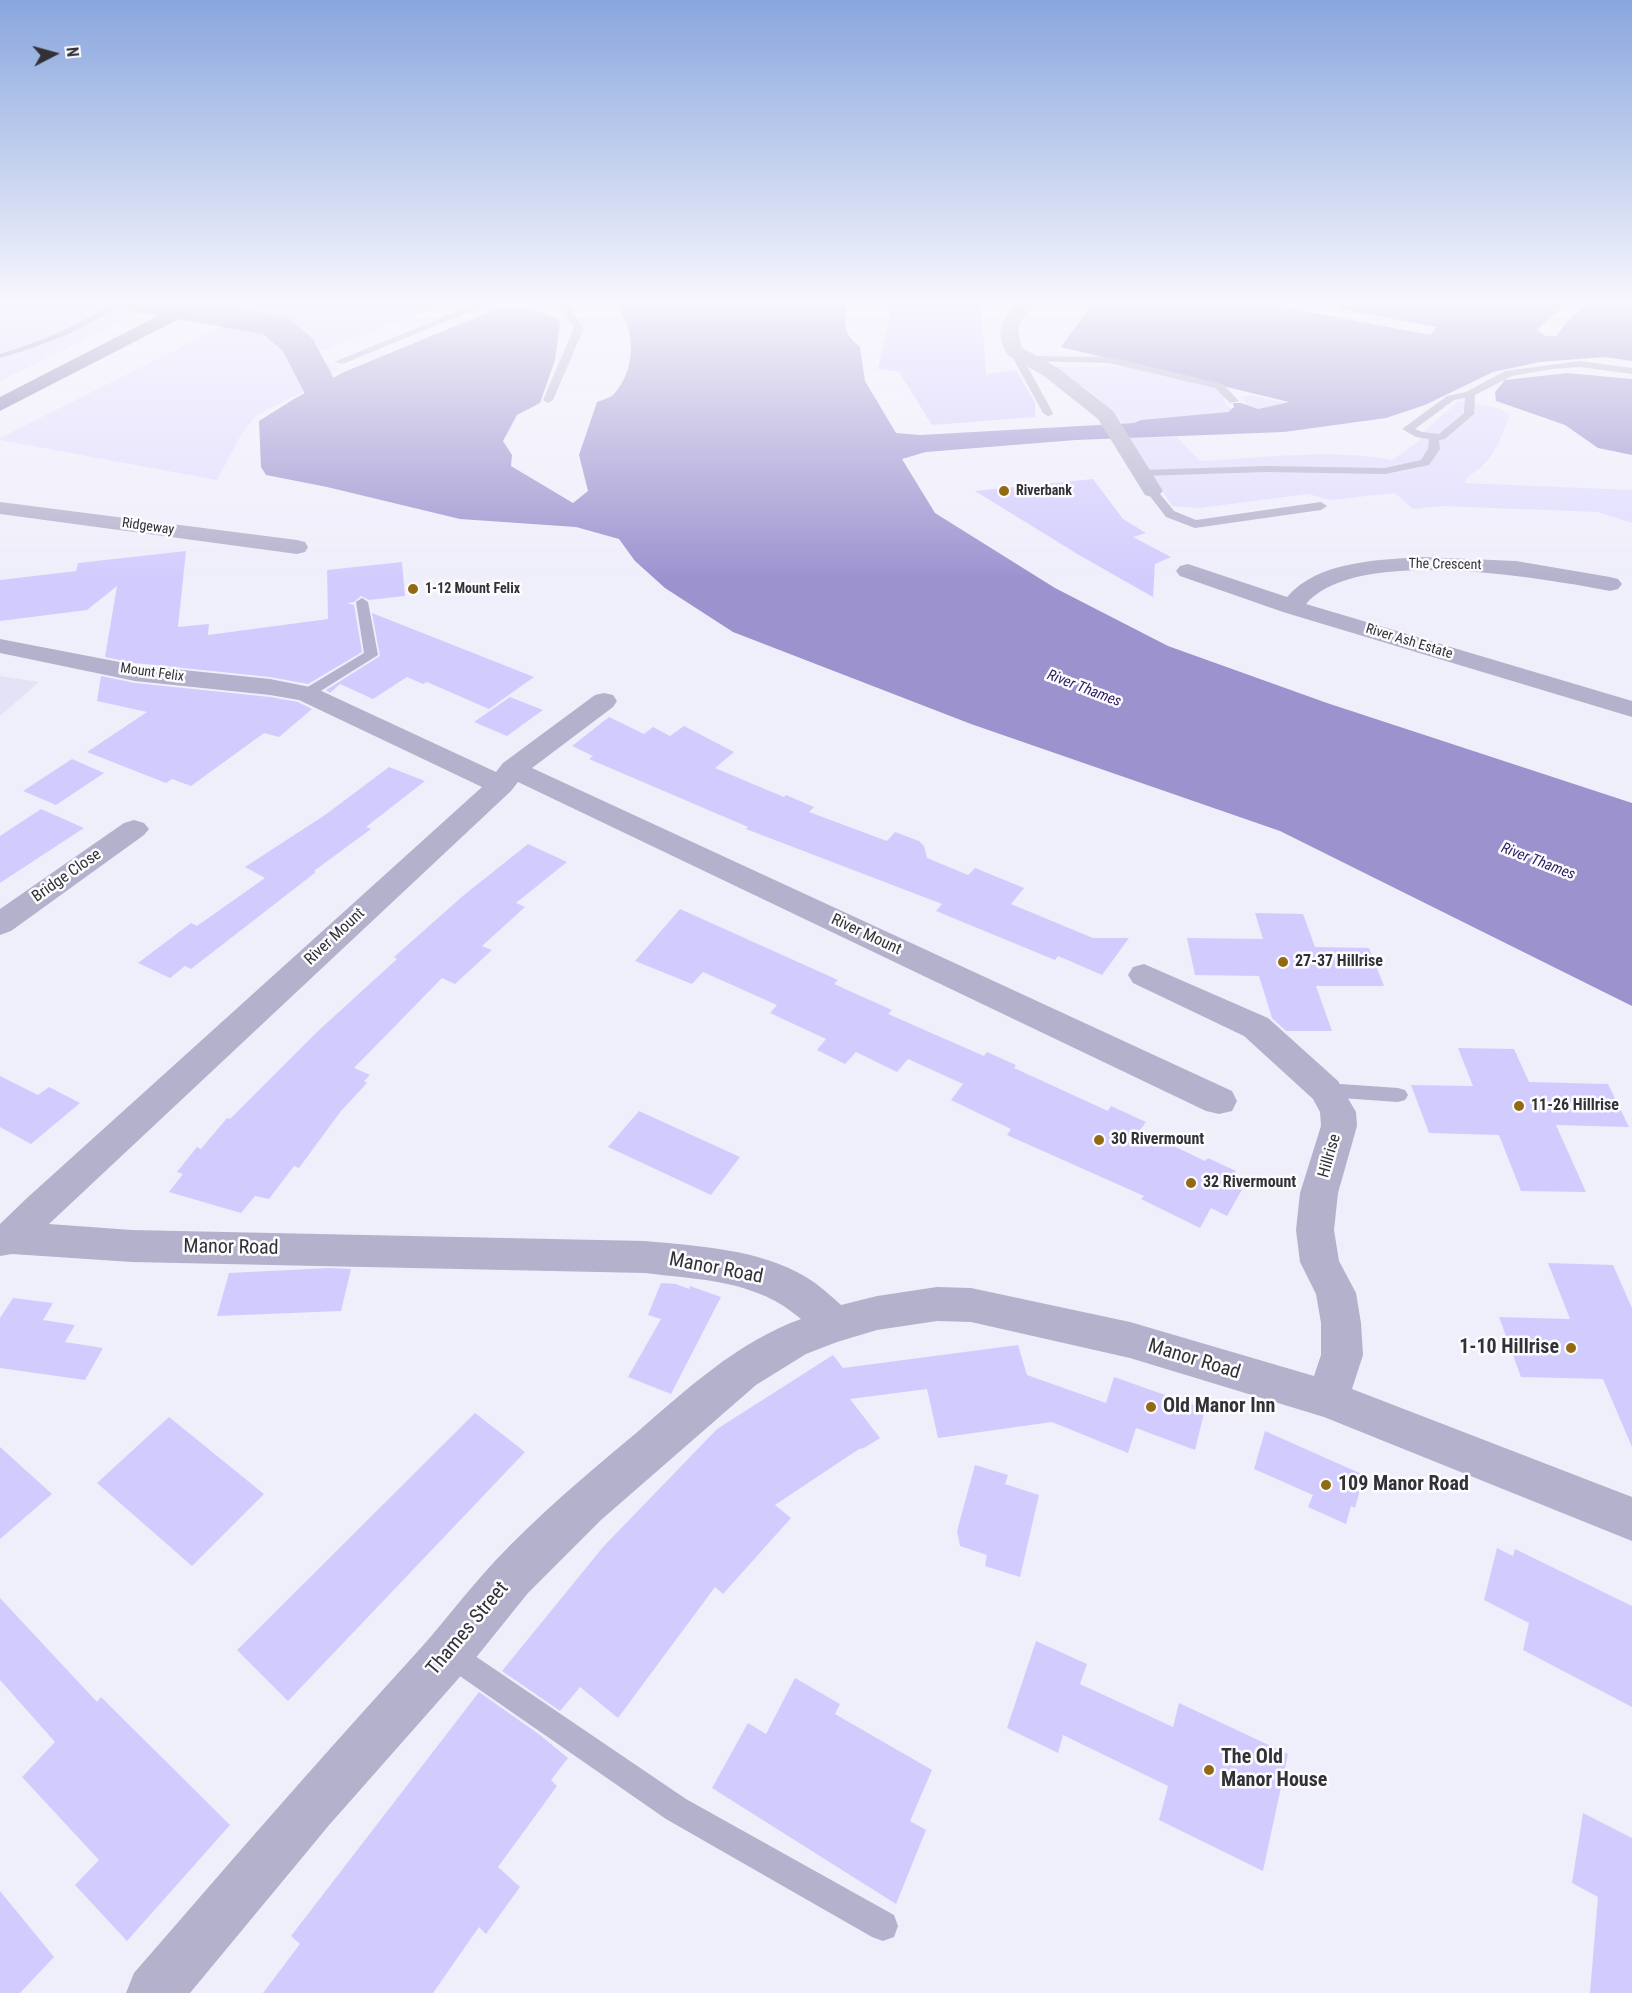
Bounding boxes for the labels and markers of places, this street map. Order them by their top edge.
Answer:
place label: Riverbank [1016,483,1072,499]
marker: Riverbank [997,484,1011,498]
place label: 1-12 Mount Felix [425,581,520,597]
marker: 1-12 Mount Felix [406,582,420,596]
place label: 27-37 Hillrise [1295,952,1383,972]
marker: 27-37 Hillrise [1276,955,1290,969]
place label: 11-26 Hillrise [1531,1096,1619,1116]
marker: 11-26 Hillrise [1512,1099,1526,1113]
place label: 30 Rivermount [1111,1130,1204,1150]
marker: 30 Rivermount [1092,1133,1106,1147]
place label: 32 Rivermount [1203,1173,1296,1193]
marker: 32 Rivermount [1184,1176,1198,1190]
place label: 1-10 Hillrise [1459,1336,1559,1360]
marker: 1-10 Hillrise [1564,1341,1578,1355]
place label: Old Manor Inn [1163,1395,1275,1419]
marker: Old Manor Inn [1144,1400,1158,1414]
place label: 109 Manor Road [1338,1473,1469,1497]
marker: 109 Manor Road [1319,1478,1333,1492]
place label: The Old Manor House [1221,1746,1327,1793]
marker: The Old Manor House [1202,1763,1216,1777]

